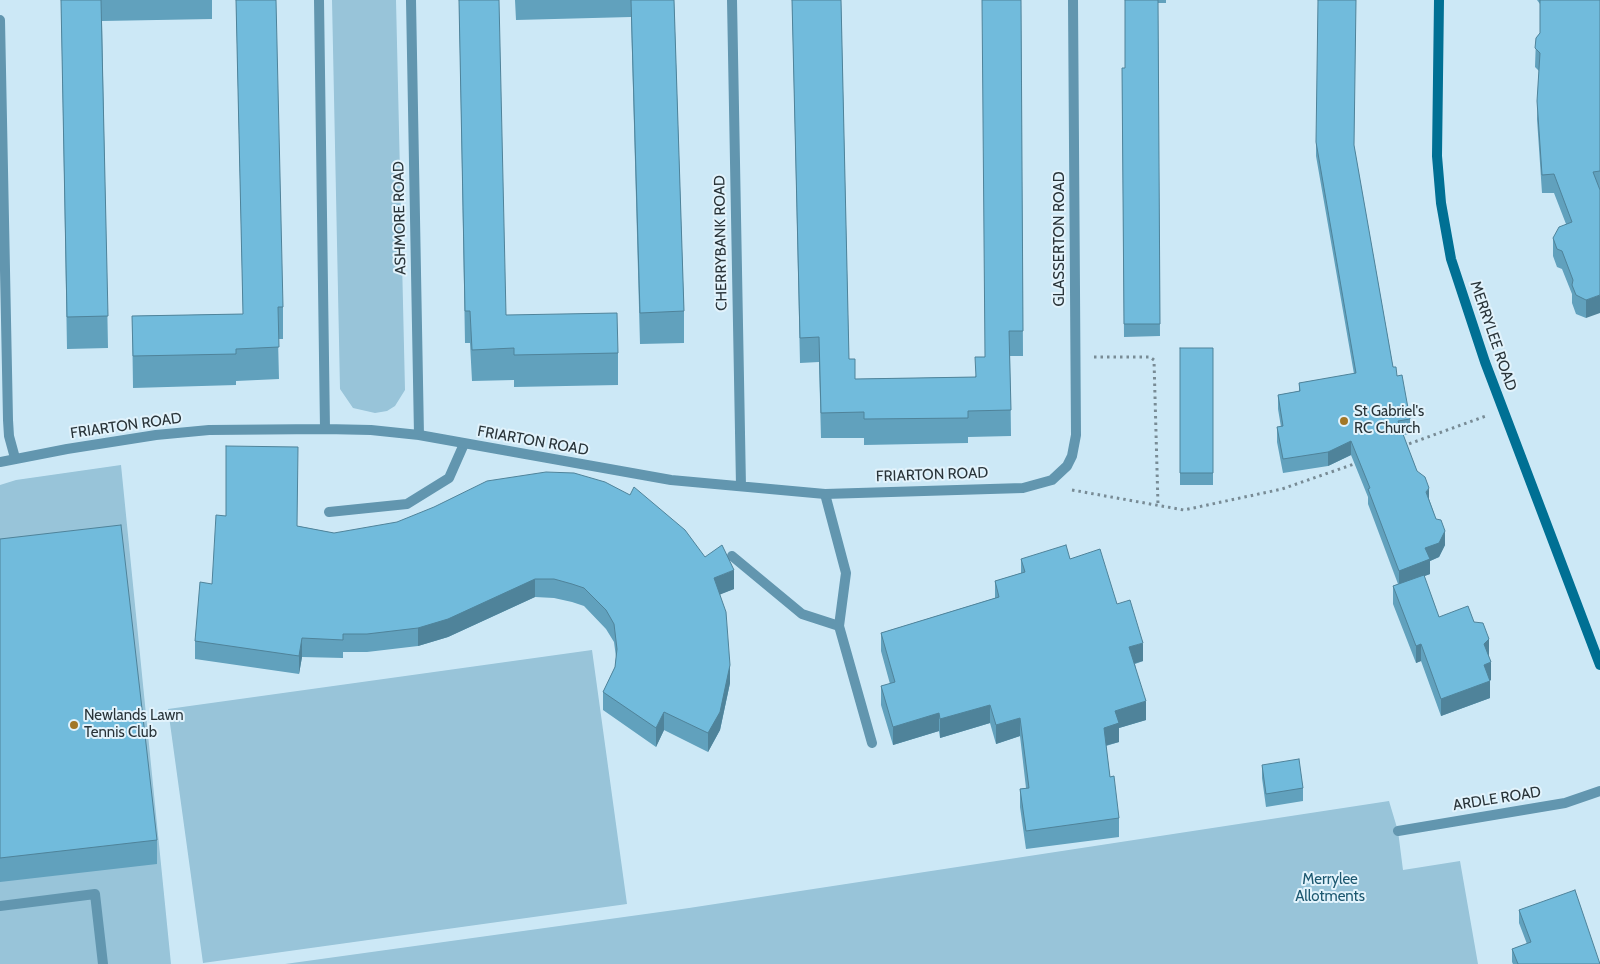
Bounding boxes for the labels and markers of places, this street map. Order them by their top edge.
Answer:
place label: St Gabriel's RC Church [1354,403,1424,438]
marker: St Gabriel's RC Church [1338,415,1350,427]
place label: Newlands Lawn Tennis Club [84,707,184,742]
marker: Newlands Lawn Tennis Club [68,719,80,731]

